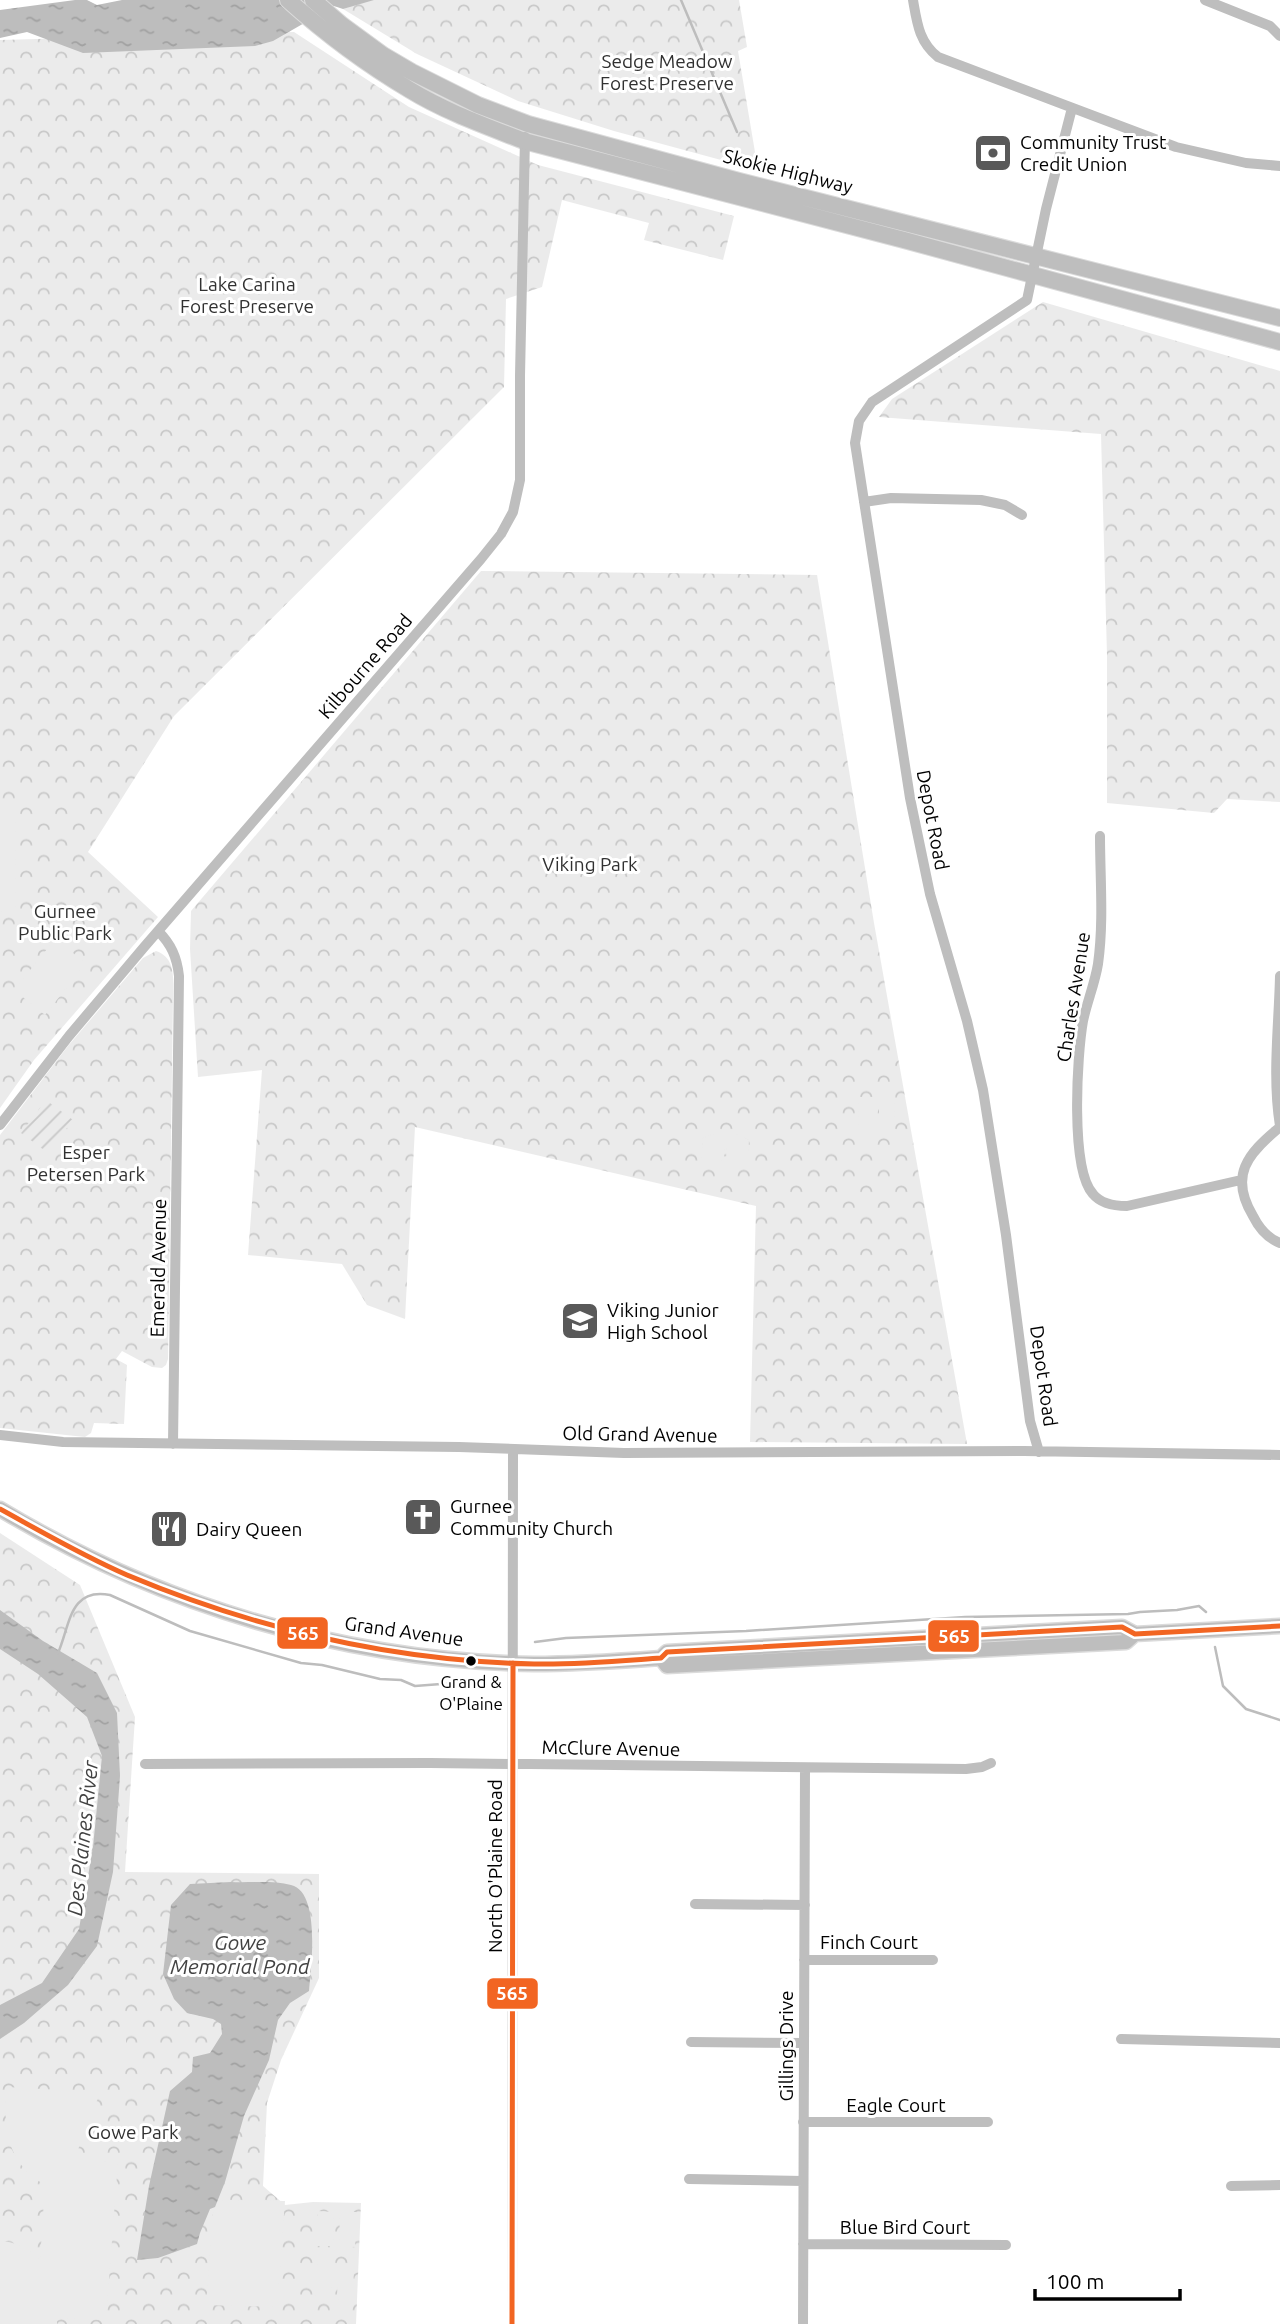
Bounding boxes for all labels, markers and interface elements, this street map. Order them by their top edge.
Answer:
park label: Sedge Meadow Forest Preserve [600,50,734,94]
place label: Community Trust Credit Union [1020,131,1167,175]
bank icon: Community Trust Credit Union [972,132,1014,174]
street label: Skokie Highway [721,144,855,198]
park label: Lake Carina Forest Preserve [180,273,314,317]
street label: Kilbourne Road [314,609,416,723]
street label: Depot Road [912,768,954,872]
park label: Viking Park [542,853,638,875]
park label: Gurnee Public Park [18,900,112,944]
street label: Charles Avenue [1052,930,1094,1064]
park label: Esper Petersen Park [27,1141,146,1185]
street label: Emerald Avenue [146,1198,170,1338]
place label: Viking Junior High School [607,1299,719,1343]
school or university icon: Viking Junior High School [559,1300,601,1342]
street label: Depot Road [1026,1324,1062,1428]
street label: Old Grand Avenue [562,1422,718,1446]
place label: Gurnee Community Church [450,1495,613,1539]
church icon: Gurnee Community Church [402,1496,444,1538]
restaurant icon: Dairy Queen [148,1508,190,1550]
place label: Dairy Queen [196,1518,302,1540]
street label: Grand Avenue [343,1612,465,1650]
line badge: 565 [276,1616,329,1650]
line badge: 565 [927,1619,980,1653]
text: 565 [287,1622,319,1644]
text: 565 [938,1625,970,1647]
marker: Grand & O'Plaine [464,1654,478,1668]
place label: Grand & O'Plaine [439,1672,503,1713]
street label: McClure Avenue [541,1736,681,1760]
water label: Des Plaines River [62,1758,102,1917]
street label: North O'Plaine Road [484,1779,506,1953]
water label: Gowe Memorial Pond [170,1930,311,1978]
street label: Finch Court [820,1931,918,1953]
line badge: 565 [486,1977,539,2010]
text: 565 [496,1982,528,2004]
street label: Gillings Drive [775,1990,797,2102]
street label: Eagle Court [846,2094,946,2116]
park label: Gowe Park [87,2121,179,2143]
street label: Blue Bird Court [840,2216,971,2238]
scale bar [1035,2258,1180,2302]
text: 100 m [1046,2269,1104,2293]

